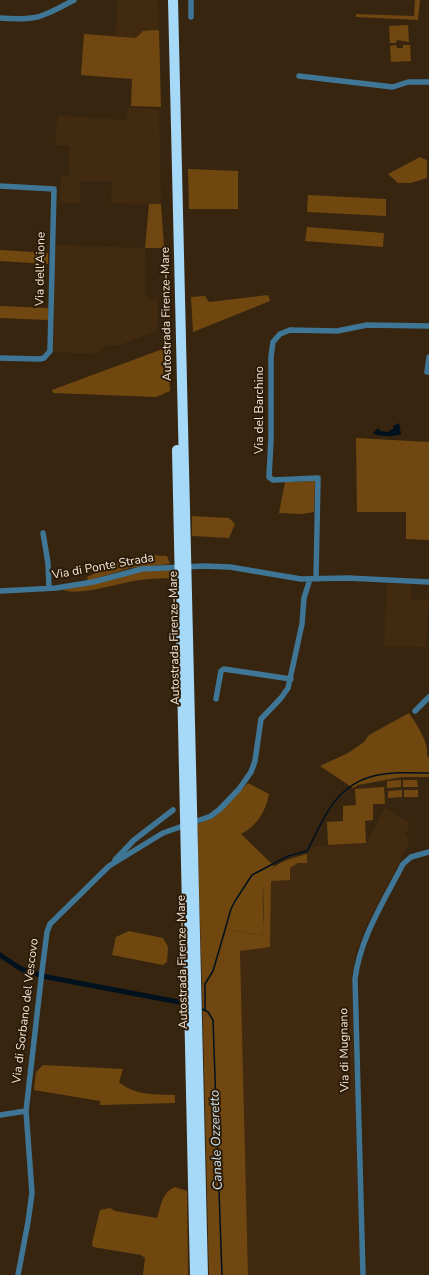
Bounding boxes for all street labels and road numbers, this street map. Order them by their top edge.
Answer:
street label: Via dell'Aione [33,232,49,306]
street label: Autostrada Firenze-Mare [159,247,175,381]
street label: Via del Barchino [253,366,267,454]
street label: Via di Ponte Strada [51,551,155,583]
street label: Autostrada Firenze-Mare [167,571,183,705]
street label: Autostrada Firenze-Mare [175,895,191,1029]
street label: Via di Sorbano del Vescovo [10,938,42,1084]
street label: Via di Mugnano [337,1008,353,1092]

